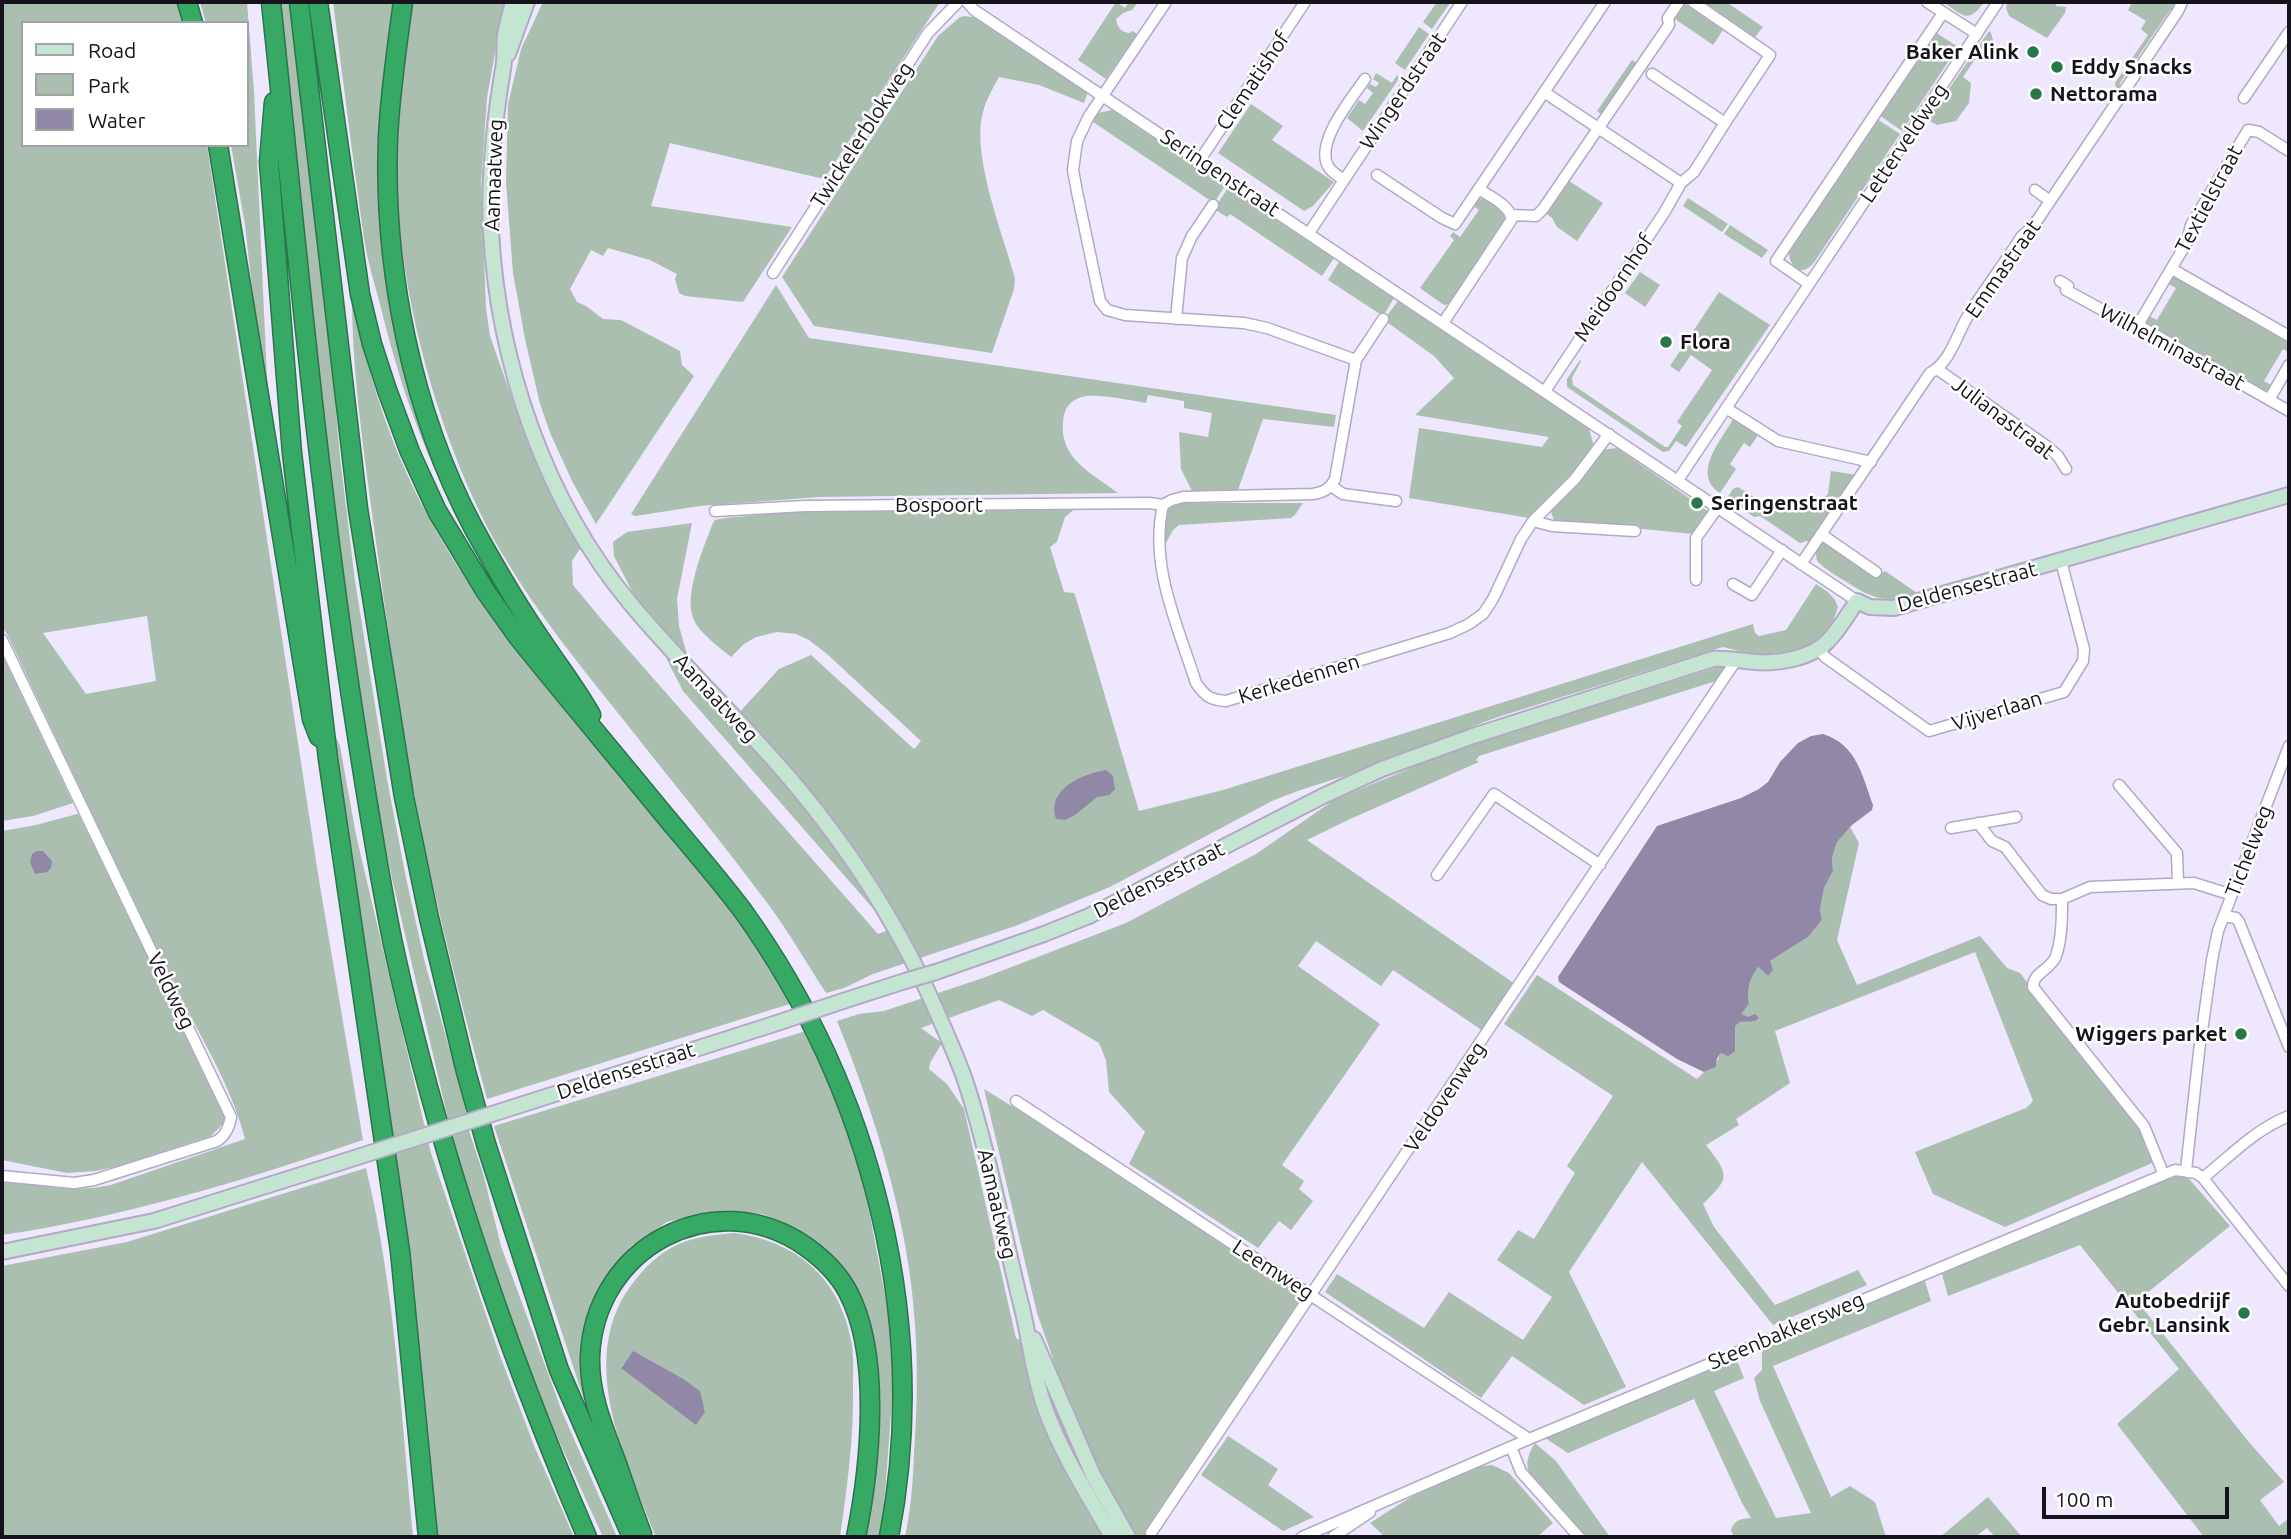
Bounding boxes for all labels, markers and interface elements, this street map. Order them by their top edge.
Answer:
legend [21,21,248,147]
street label: Clematishof [1211,27,1295,135]
street label: Wingerdstraat [1355,28,1451,154]
text: Road [88,38,136,62]
place label: Baker Alink [1906,39,2019,65]
marker: Baker Alink [2025,44,2041,60]
place label: Eddy Snacks [2071,54,2192,80]
street label: Twickelerblokweg [805,57,919,213]
marker: Eddy Snacks [2049,59,2065,75]
text: Park [88,73,130,97]
street label: Letterveldweg [1855,79,1953,207]
place label: Nettorama [2050,81,2158,107]
marker: Nettorama [2028,86,2044,102]
text: Water [88,108,146,132]
street label: Aamaatweg [479,118,509,232]
street label: Seringenstraat [1156,124,1284,222]
street label: Textielstraat [2170,141,2248,257]
street label: Emmastraat [1960,215,2046,323]
street label: Meidoornhof [1569,230,1659,346]
street label: Wilhelminastraat [2095,298,2249,396]
place label: Flora [1680,329,1731,355]
marker: Flora [1658,334,1674,350]
street label: Julianastraat [1947,371,2059,465]
place label: Seringenstraat [1711,490,1858,516]
street label: Bospoort [895,492,983,518]
marker: Seringenstraat [1689,495,1705,511]
street label: Deldensestraat [1894,556,2040,618]
street label: Aamaatweg [668,648,764,748]
street label: Kerkedennen [1235,649,1363,709]
street label: Vijverlaan [1949,685,2045,737]
street label: Tichelweg [2220,802,2278,900]
street label: Deldensestraat [1089,836,1229,924]
street label: Veldweg [142,949,200,1033]
place label: Wiggers parket [2075,1021,2227,1047]
marker: Wiggers parket [2233,1026,2249,1042]
street label: Deldensestraat [554,1037,698,1105]
street label: Veldovenweg [1399,1037,1491,1157]
street label: Aamaatweg [972,1146,1022,1262]
street label: Leemweg [1228,1234,1318,1306]
street label: Steenbakkersweg [1704,1287,1868,1375]
place label: Autobedrijf Gebr. Lansink [2098,1288,2230,1338]
marker: Autobedrijf Gebr. Lansink [2236,1305,2252,1321]
scale bar [2046,1472,2233,1516]
text: 100 m [2055,1487,2113,1511]

